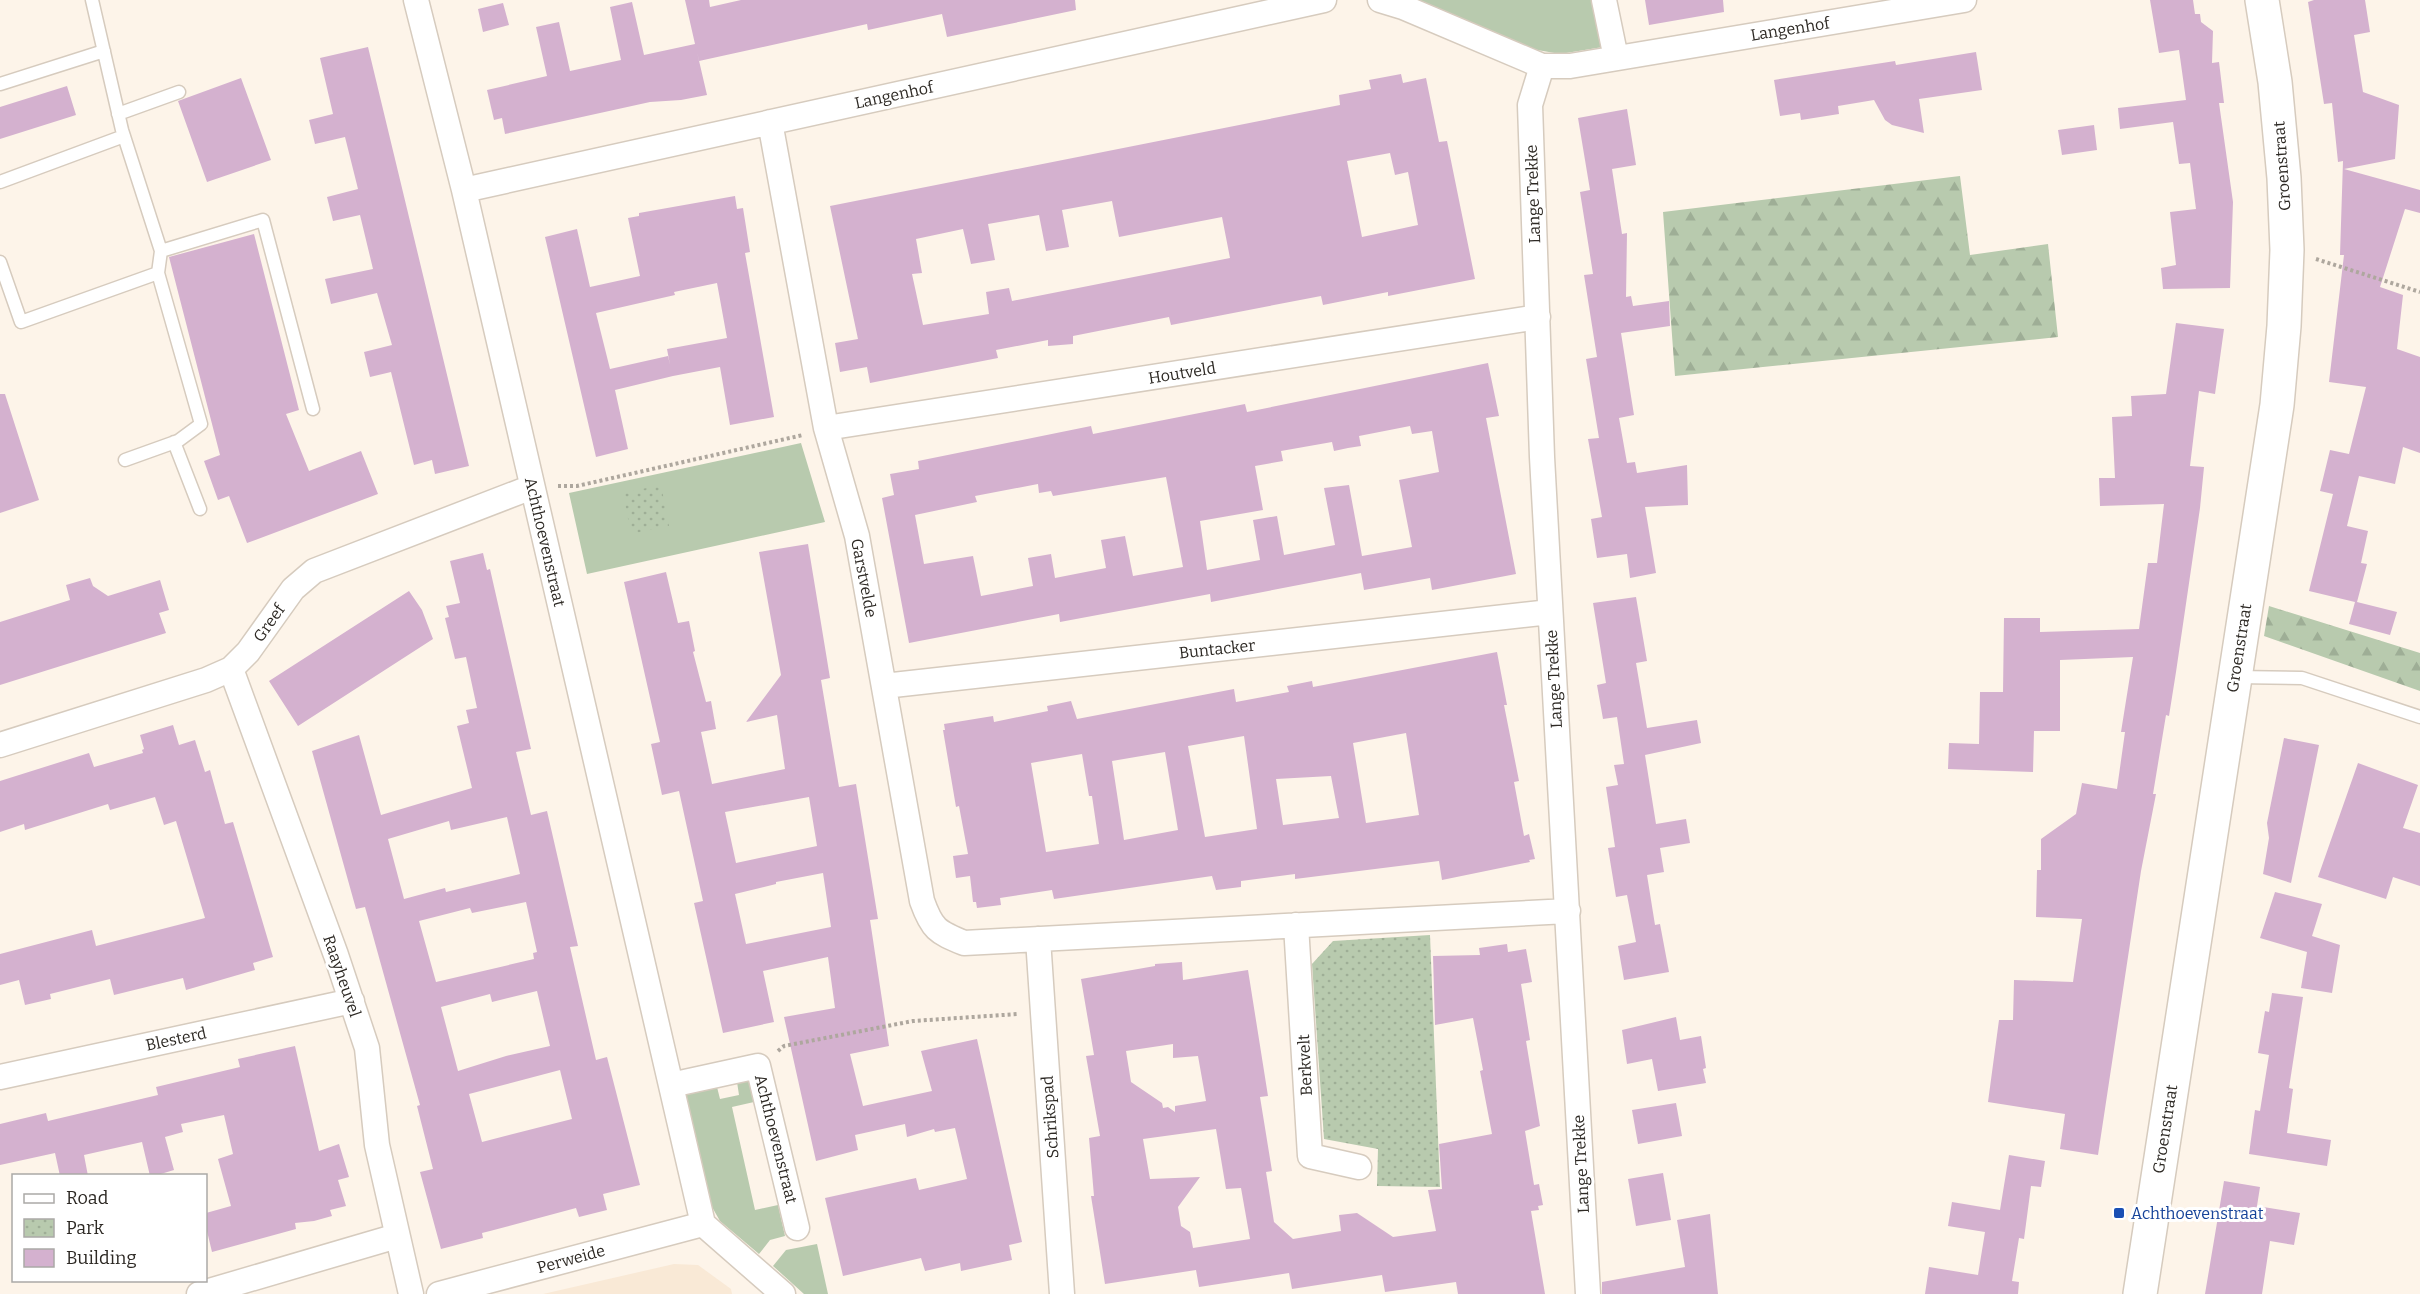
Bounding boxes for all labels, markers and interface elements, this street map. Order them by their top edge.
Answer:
street label: Langenhof [1749,13,1832,45]
street label: Langenhof [853,77,936,113]
street label: Groenstraat [2269,120,2295,211]
street label: Lange Trekke [1522,144,1544,244]
street label: Houtveld [1147,358,1218,388]
street label: Achthoevenstraat [521,475,569,609]
street label: Garstvelde [847,537,881,619]
street label: Greef [249,599,290,645]
street label: Groenstraat [2223,602,2255,694]
street label: Lange Trekke [1542,629,1566,729]
street label: Buntacker [1178,636,1256,662]
street label: Raayheuvel [319,932,365,1020]
street label: Blesterd [144,1023,209,1055]
street label: Berkvelt [1294,1033,1316,1096]
street label: Achthoevenstraat [751,1072,801,1206]
street label: Schrikspad [1038,1074,1062,1159]
street label: Groenstraat [2149,1083,2181,1175]
street label: Lange Trekke [1569,1114,1593,1214]
legend [12,1174,207,1282]
text: Road [66,1187,109,1209]
place label: Achthoevenstraat [2131,1204,2264,1223]
marker: Achthoevenstraat [2112,1206,2126,1220]
text: Park [66,1217,105,1239]
street label: Perweide [535,1241,607,1277]
text: Building [66,1247,137,1269]

